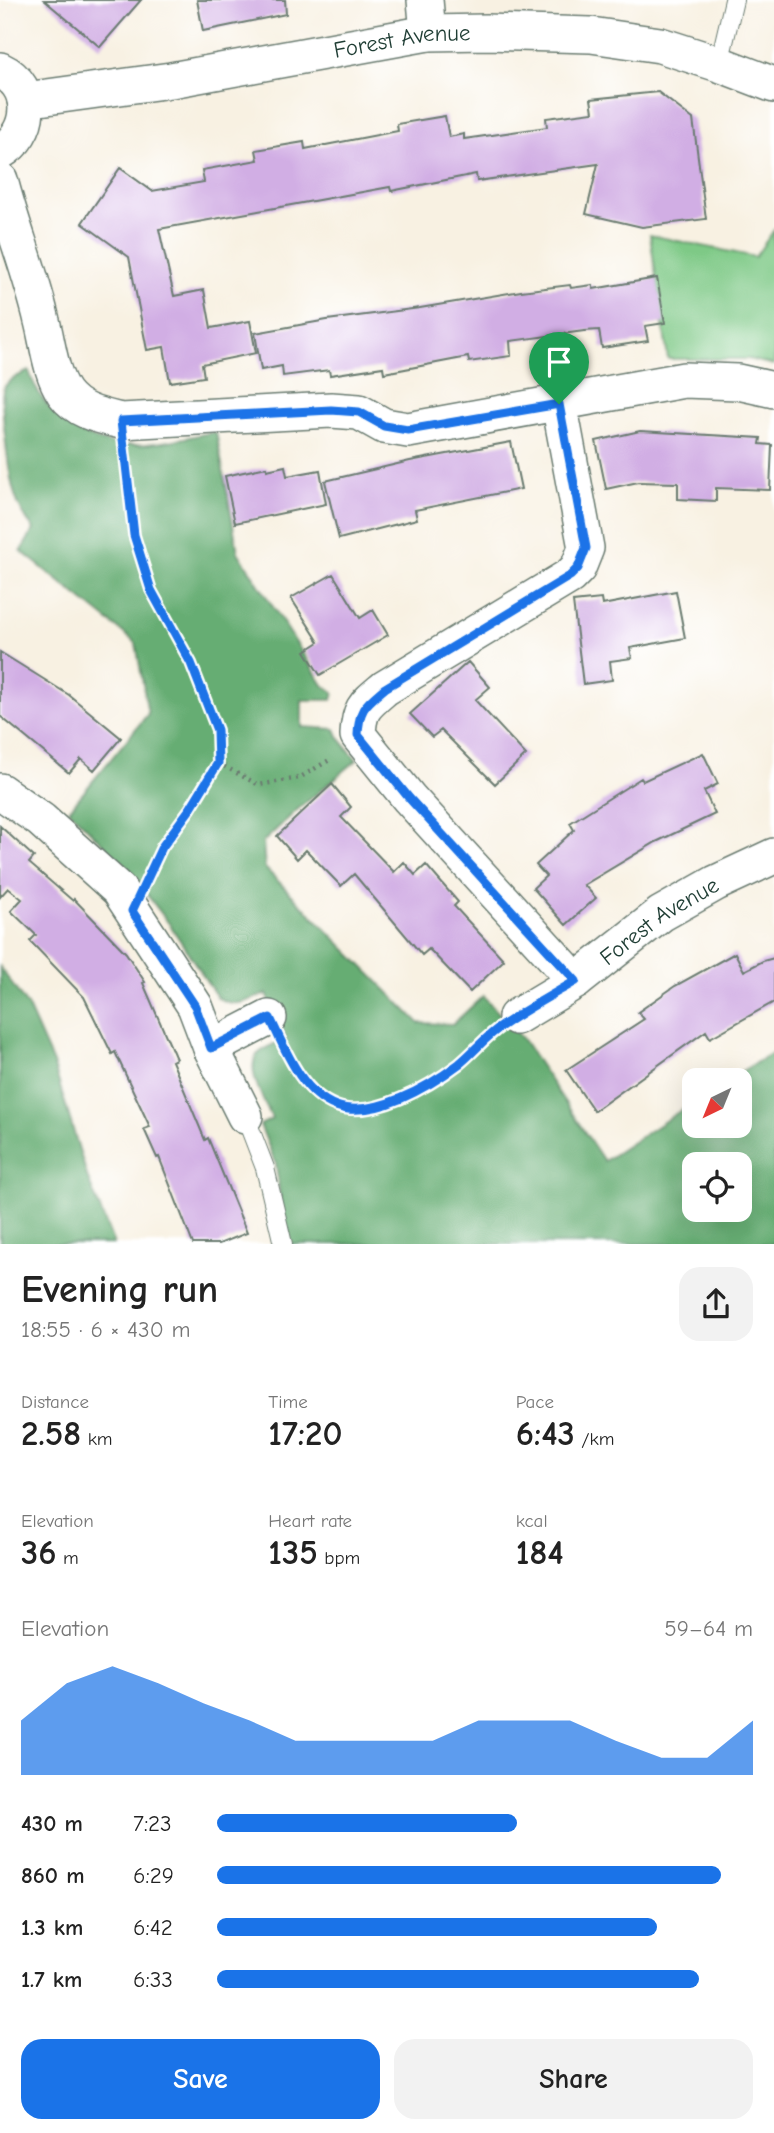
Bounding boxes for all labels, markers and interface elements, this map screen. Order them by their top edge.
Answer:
street label: Forest Avenue [331,19,471,64]
pin [529,332,589,404]
icon: arrive [540,343,578,381]
street label: Forest Avenue [594,871,723,971]
north arrow [682,1068,752,1138]
map controls [682,1068,752,1222]
button: locate [682,1152,752,1222]
button: share [679,1267,753,1341]
text: Evening run [21,1268,218,1312]
text: 18:55 · 6 × 430 m [21,1316,190,1343]
text: Distance [21,1391,89,1413]
text: Time [268,1391,308,1413]
text: Pace [516,1391,554,1413]
text: 2.58 [21,1413,81,1454]
text: 17:20 [268,1413,343,1454]
text: 6:43 [516,1413,575,1454]
text: km [81,1428,113,1450]
text: /km [575,1428,614,1450]
text: Elevation [21,1510,94,1532]
text: Heart rate [268,1510,352,1532]
text: kcal [516,1510,548,1532]
text: 36 [21,1532,57,1573]
text: 135 [268,1532,318,1573]
text: 184 [516,1532,564,1573]
text: m [57,1547,79,1569]
text: bpm [318,1547,360,1569]
text: Elevation [21,1615,109,1642]
text: 59–64 m [664,1615,753,1642]
text: 430 m [21,1810,83,1837]
text: 7:23 [133,1810,172,1837]
text: 860 m [21,1862,84,1889]
text: 6:29 [133,1862,174,1889]
text: 1.3 km [21,1914,83,1941]
text: 6:42 [133,1914,173,1941]
text: 1.7 km [21,1966,82,1993]
text: 6:33 [133,1966,173,1993]
button: Save [21,2039,380,2119]
button: Share [394,2039,753,2119]

